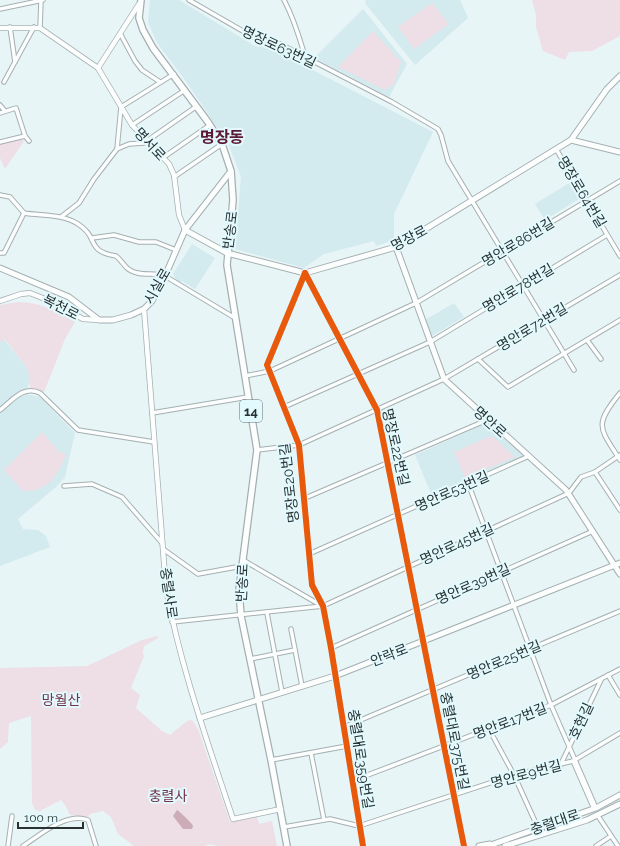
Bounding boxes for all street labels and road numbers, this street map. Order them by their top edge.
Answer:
street label: 명장로63번길 [239,23,319,71]
street label: 명서로 [131,124,169,164]
street label: 명장로64번길 [554,153,610,231]
street label: 반송로 [220,210,240,250]
street label: 명안로86번길 [479,214,557,270]
street label: 명장로 [388,222,430,254]
street label: 명안로78번길 [480,260,556,316]
street label: 시실로 [140,265,174,307]
street label: 복천로 [40,291,82,323]
street label: 명안로72번길 [494,300,570,354]
road number: 14 [240,400,262,422]
street label: 명안로 [470,403,510,441]
street label: 명장로22번길 [379,407,413,487]
street label: 명장로20번길 [276,442,302,524]
street label: 명안로53번길 [412,468,492,514]
street label: 명안로45번길 [418,520,496,568]
street label: 명안로39번길 [433,560,513,608]
street label: 반송로 [233,563,251,603]
street label: 충렬사로 [157,566,181,620]
street label: 명안로25번길 [464,637,544,683]
street label: 안락로 [368,641,410,669]
street label: 충렬대로375번길 [438,691,472,791]
street label: 명안로17번길 [471,700,549,742]
street label: 호현길 [566,700,596,742]
street label: 충렬대로359번길 [345,708,377,810]
street label: 명안로9번길 [489,757,563,791]
street label: 충렬대로 [528,806,582,838]

